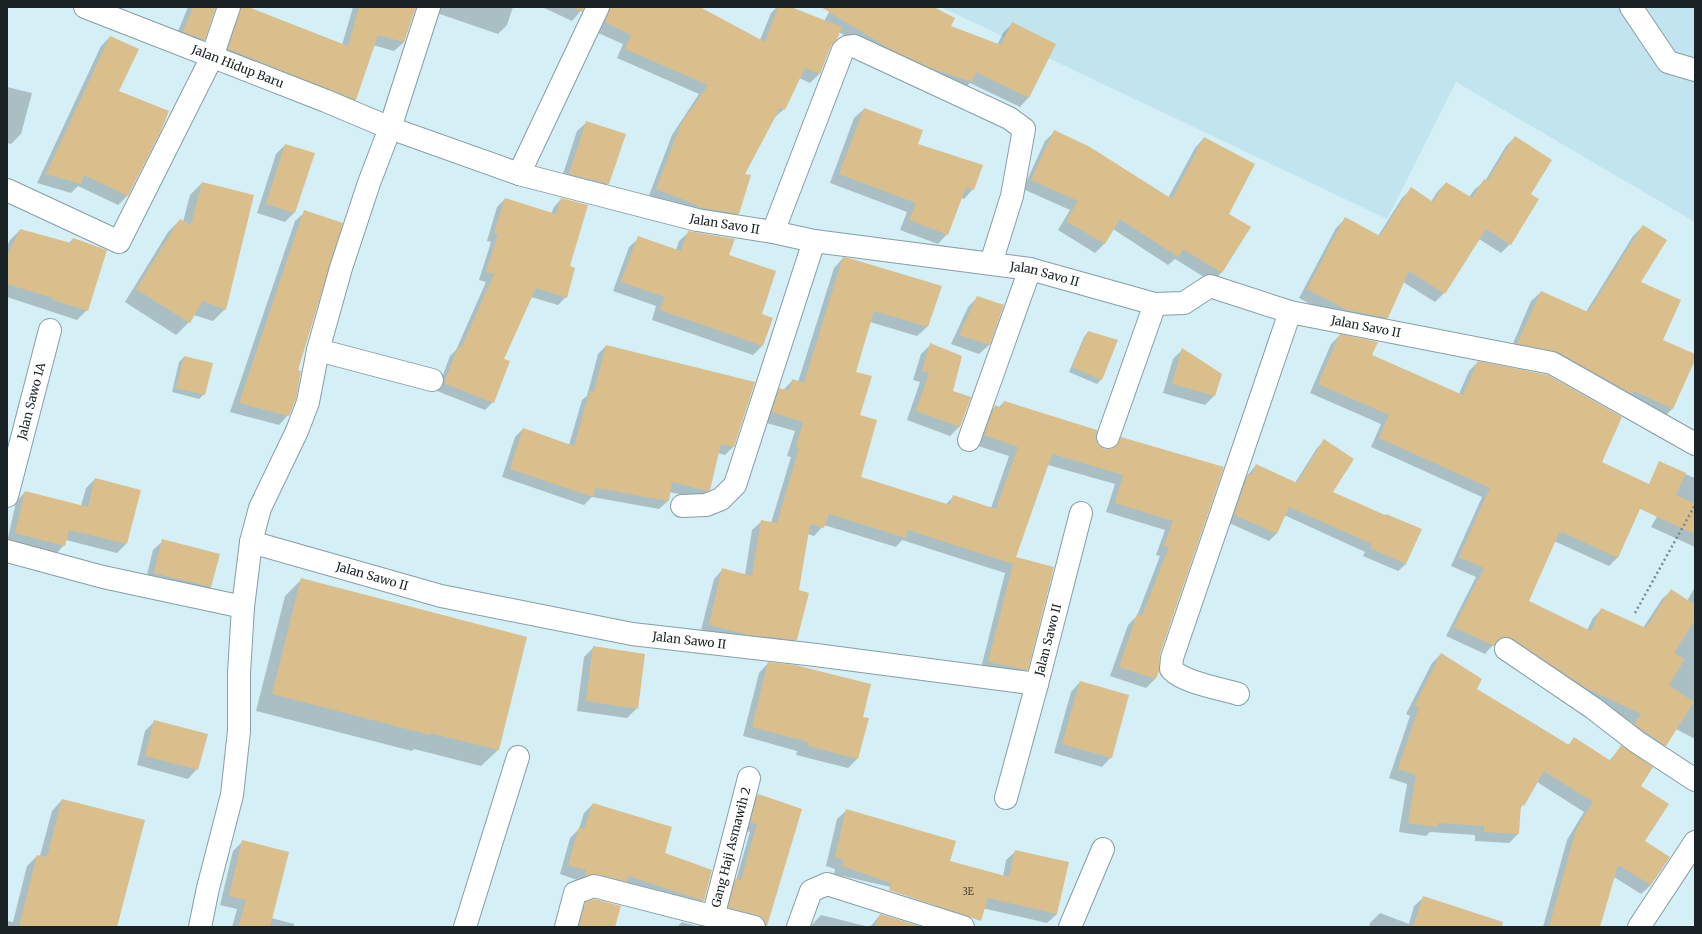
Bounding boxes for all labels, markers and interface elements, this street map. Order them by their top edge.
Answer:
street label: Jalan Hidup Baru [189,41,287,91]
street label: Jalan Savo II [687,210,761,237]
street label: Jalan Savo II [1008,258,1081,289]
street label: Jalan Savo II [1329,312,1402,340]
street label: Jalan Sawo 1A [14,360,48,442]
street label: Jalan Sawo II [334,558,410,593]
street label: Jalan Sawo II [1031,602,1064,678]
street label: Jalan Sawo II [651,628,727,652]
street label: Gang Haji Asmawih 2 [708,785,753,909]
house number: 3E [962,885,975,898]

